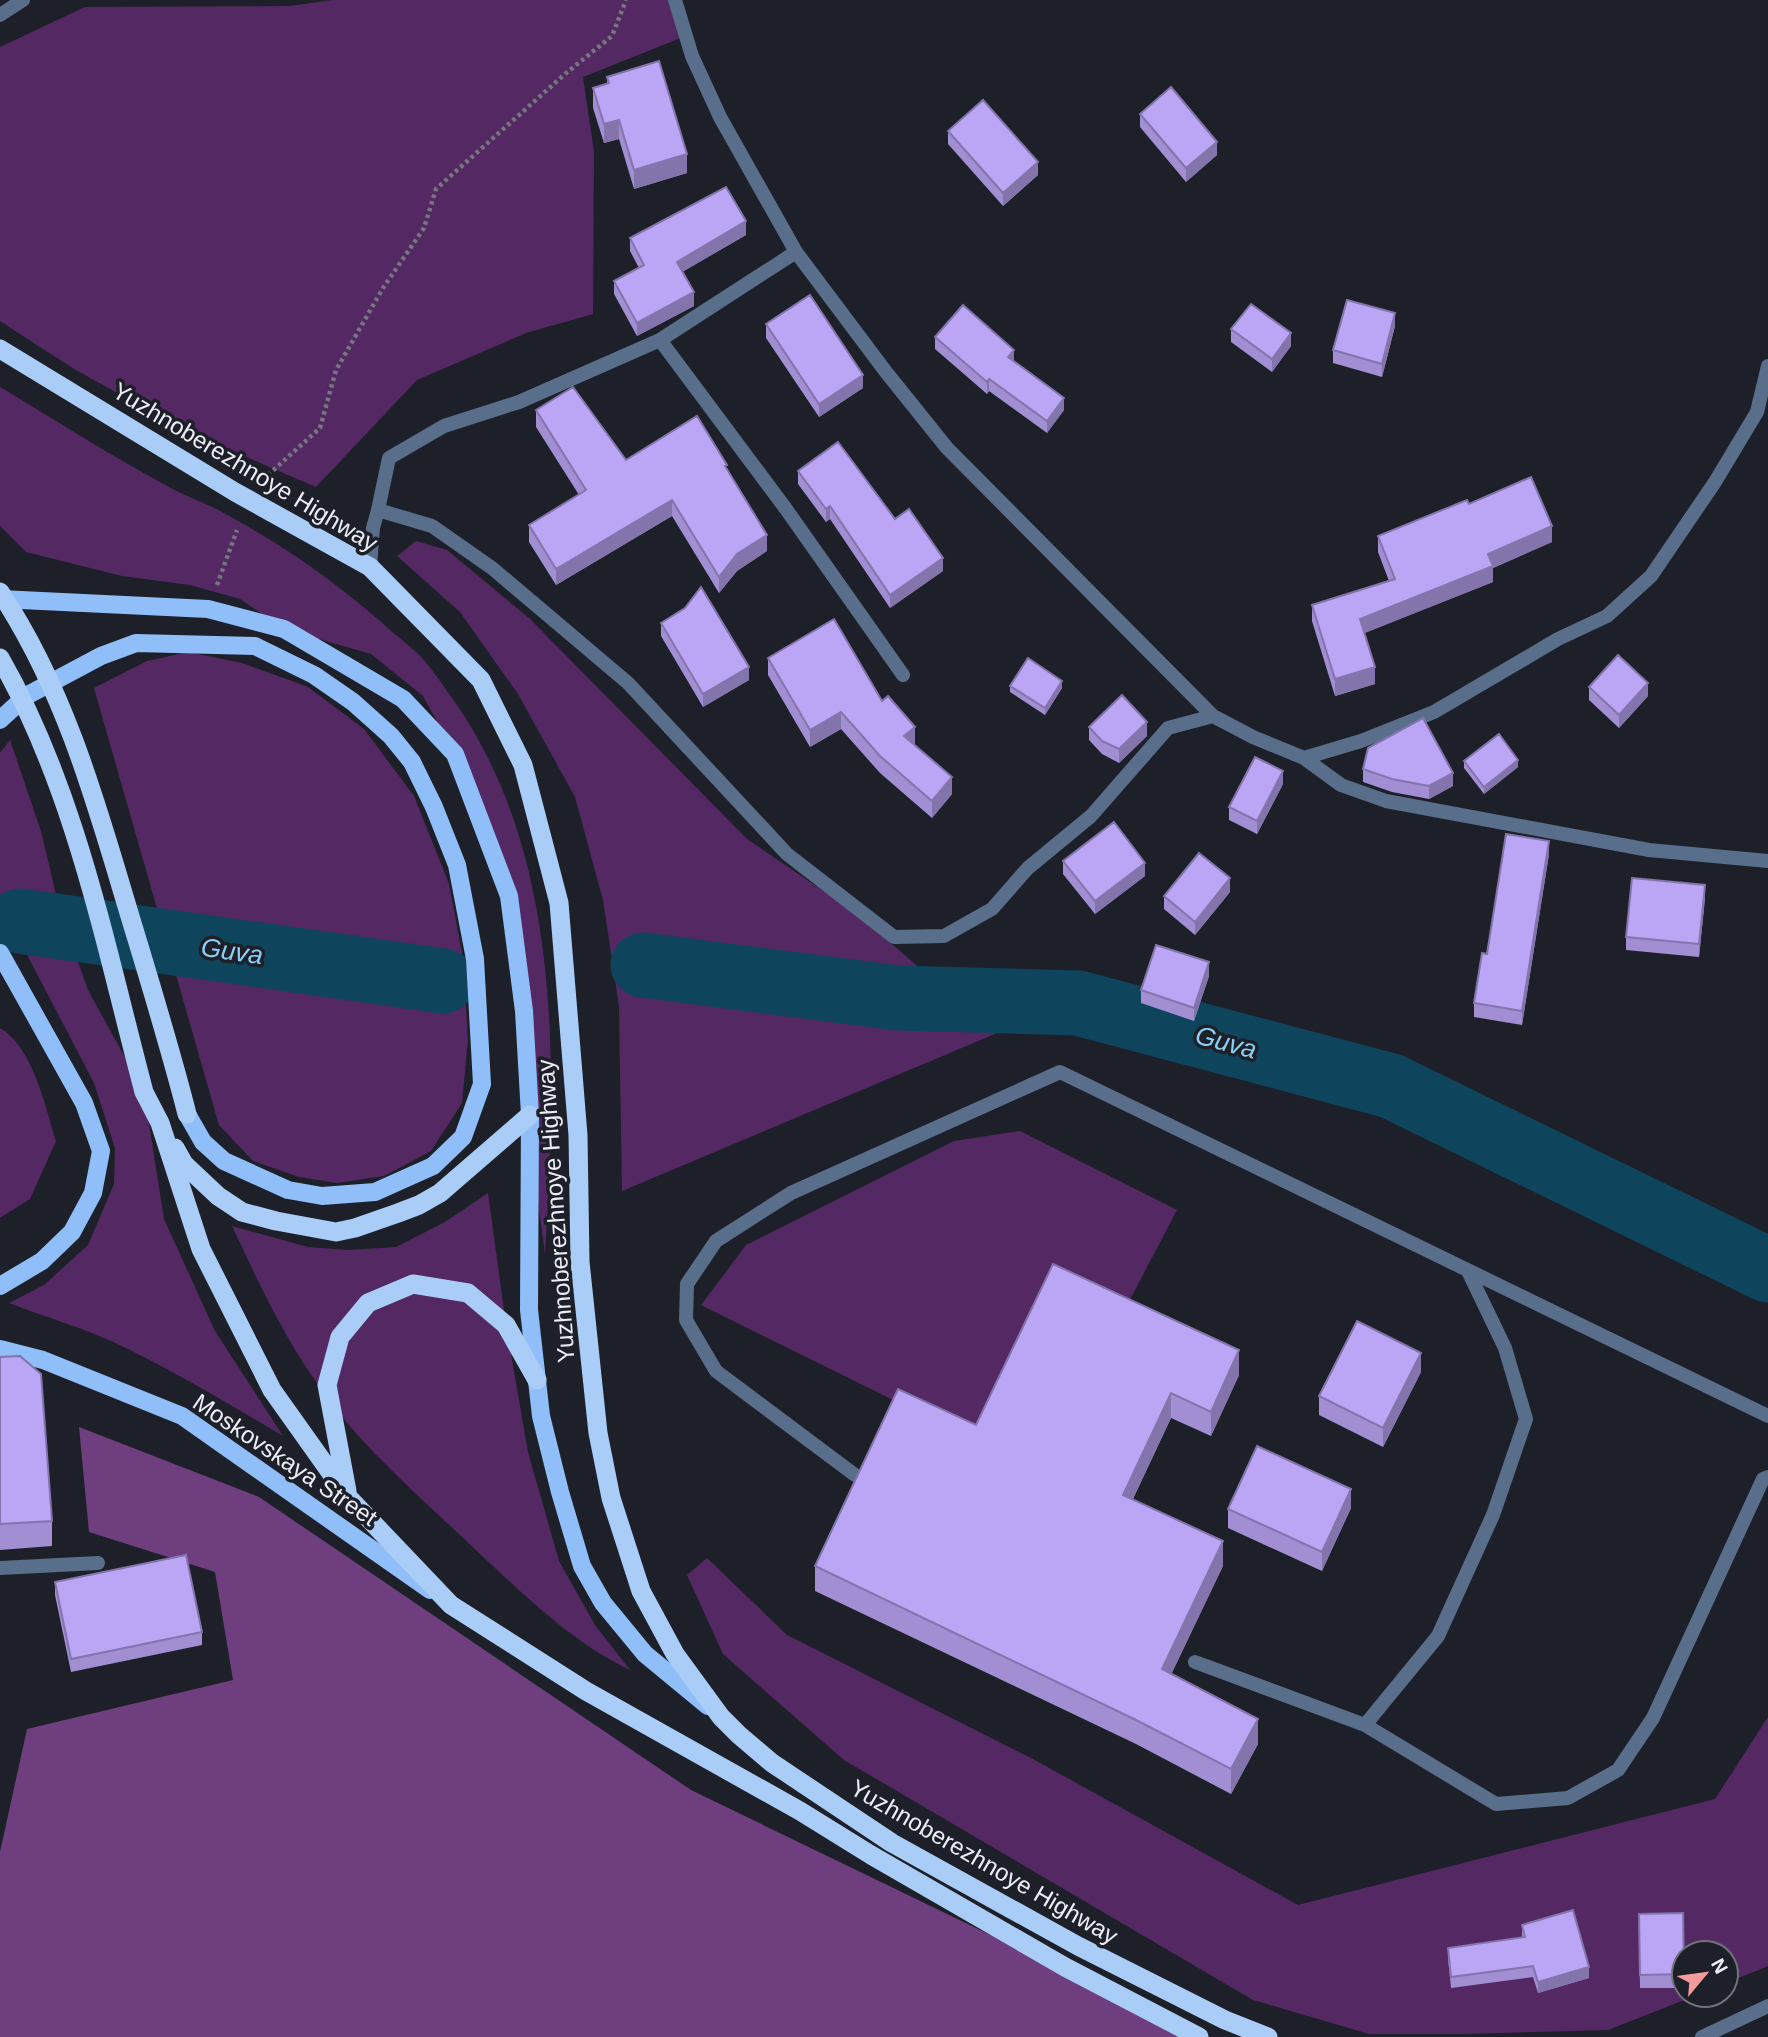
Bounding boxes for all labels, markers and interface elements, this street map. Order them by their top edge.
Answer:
street label: Yuzhnoberezhnoye Highway [108,377,383,556]
water label: Guva [199,932,265,970]
water label: Guva [1192,1019,1260,1065]
street label: Yuzhnoberezhnoye Highway [531,1058,580,1364]
street label: Moskovskaya Street [188,1388,383,1531]
street label: Yuzhnoberezhnoye Highway [846,1774,1123,1949]
north arrow [1670,1939,1740,2009]
text: N [1707,1955,1732,1977]

